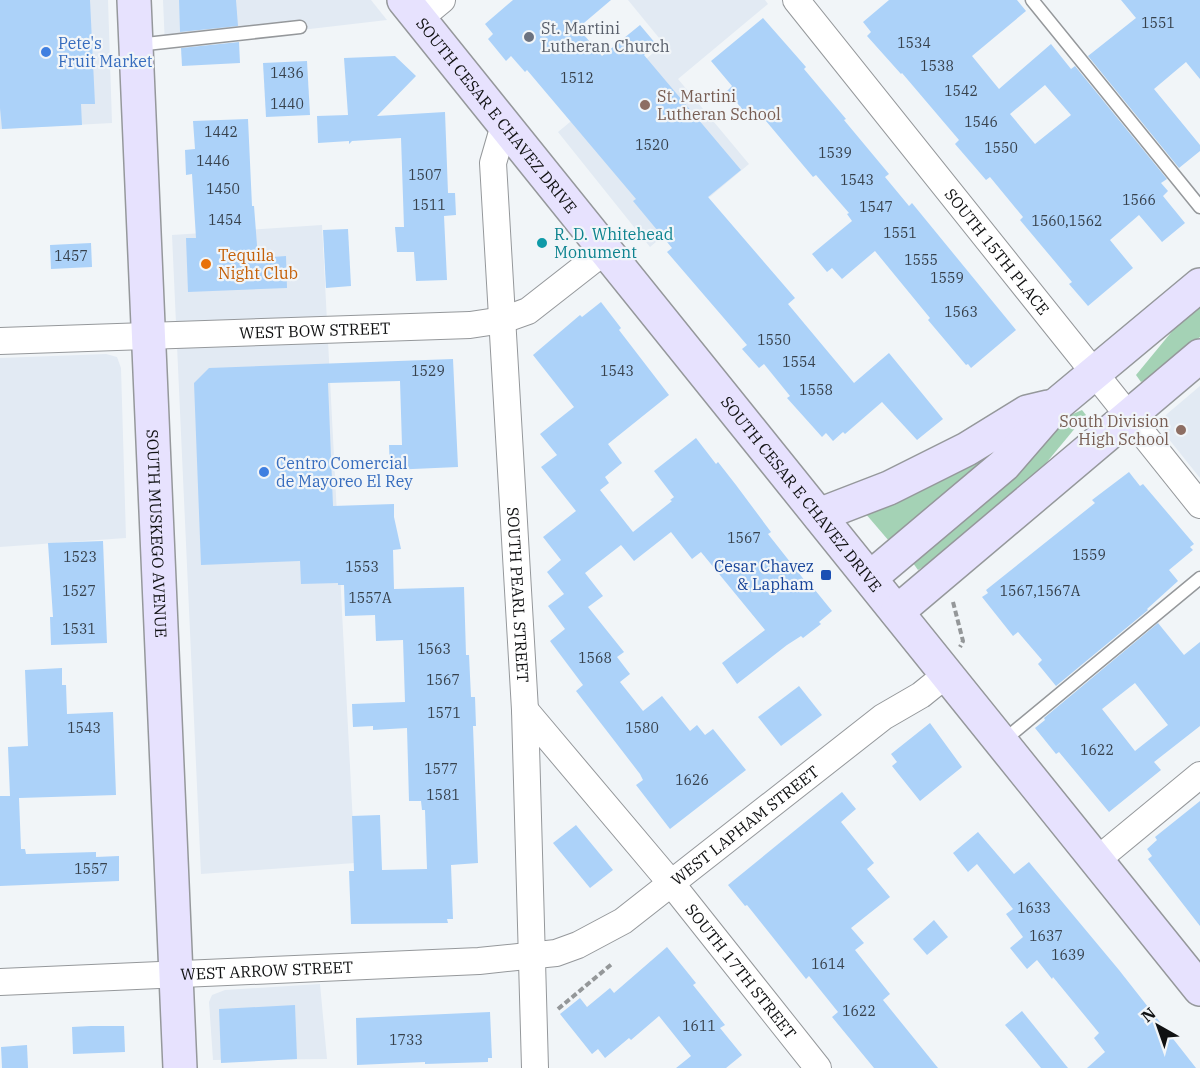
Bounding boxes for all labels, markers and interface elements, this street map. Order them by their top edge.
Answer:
street label: SOUTH CESAR E CHAVEZ DRIVE [412,13,581,217]
house number: 1551 [1141,14,1175,32]
place label: St. Martini Lutheran Church [541,18,670,56]
marker: St. Martini Lutheran Church [522,30,536,44]
place label: Pete's Fruit Market [58,33,153,71]
house number: 1534 [897,34,931,52]
marker: Pete's Fruit Market [39,45,53,59]
house number: 1538 [920,57,954,75]
house number: 1436 [270,64,304,82]
house number: 1512 [560,69,594,87]
house number: 1542 [944,82,978,100]
place label: St. Martini Lutheran School [657,86,781,124]
house number: 1440 [270,95,304,113]
marker: St. Martini Lutheran School [638,98,652,112]
house number: 1546 [964,113,998,131]
house number: 1442 [204,123,238,141]
house number: 1520 [635,136,669,154]
house number: 1550 [984,139,1018,157]
house number: 1539 [818,144,852,162]
house number: 1446 [196,152,230,170]
house number: 1507 [408,166,442,184]
house number: 1543 [840,171,874,189]
house number: 1450 [206,180,240,198]
street label: SOUTH 15TH PLACE [941,184,1054,319]
house number: 1566 [1122,191,1156,209]
house number: 1511 [412,196,446,214]
house number: 1547 [859,198,893,216]
house number: 1454 [208,211,242,229]
house number: 1560,1562 [1032,212,1102,230]
place label: R. D. Whitehead Monument [554,224,674,262]
house number: 1551 [883,224,917,242]
marker: R. D. Whitehead Monument [535,236,549,250]
place label: Tequila Night Club [218,245,298,283]
house number: 1457 [54,247,88,265]
house number: 1555 [904,251,938,269]
marker: Tequila Night Club [199,257,213,271]
house number: 1559 [930,269,964,287]
house number: 1563 [944,303,978,321]
street label: WEST BOW STREET [239,318,391,343]
house number: 1550 [757,331,791,349]
house number: 1554 [782,353,816,371]
house number: 1529 [411,362,445,380]
house number: 1543 [600,362,634,380]
house number: 1558 [799,381,833,399]
street label: SOUTH CESAR E CHAVEZ DRIVE [717,392,886,596]
place label: South Division High School [1059,411,1169,449]
marker: South Division High School [1174,423,1188,437]
street label: SOUTH MUSKEGO AVENUE [142,429,171,638]
place label: Centro Comercial de Mayoreo El Rey [276,453,413,491]
marker: Centro Comercial de Mayoreo El Rey [257,465,271,479]
street label: SOUTH PEARL STREET [503,506,533,683]
house number: 1567 [727,529,761,547]
house number: 1559 [1072,546,1106,564]
house number: 1523 [63,548,97,566]
place label: Cesar Chavez & Lapham [714,556,814,594]
house number: 1553 [345,558,379,576]
marker: Cesar Chavez & Lapham [819,568,833,582]
house number: 1527 [62,582,96,600]
house number: 1567,1567A [1000,582,1081,600]
house number: 1557A [348,589,392,607]
house number: 1531 [62,620,96,638]
house number: 1563 [417,640,451,658]
house number: 1568 [578,649,612,667]
house number: 1567 [426,671,460,689]
house number: 1571 [427,704,461,722]
house number: 1543 [67,719,101,737]
house number: 1580 [625,719,659,737]
house number: 1622 [1080,741,1114,759]
house number: 1577 [424,760,458,778]
street label: WEST LAPHAM STREET [667,761,823,890]
house number: 1626 [675,771,709,789]
house number: 1581 [426,786,460,804]
house number: 1557 [74,860,108,878]
house number: 1633 [1017,899,1051,917]
street label: SOUTH 17TH STREET [681,900,801,1043]
house number: 1637 [1029,927,1063,945]
house number: 1639 [1051,946,1085,964]
house number: 1614 [811,955,845,973]
street label: WEST ARROW STREET [180,957,354,984]
north arrow [1128,996,1188,1056]
house number: 1622 [842,1002,876,1020]
text: N [1137,1003,1160,1026]
house number: 1611 [682,1017,716,1035]
house number: 1733 [389,1031,423,1049]

